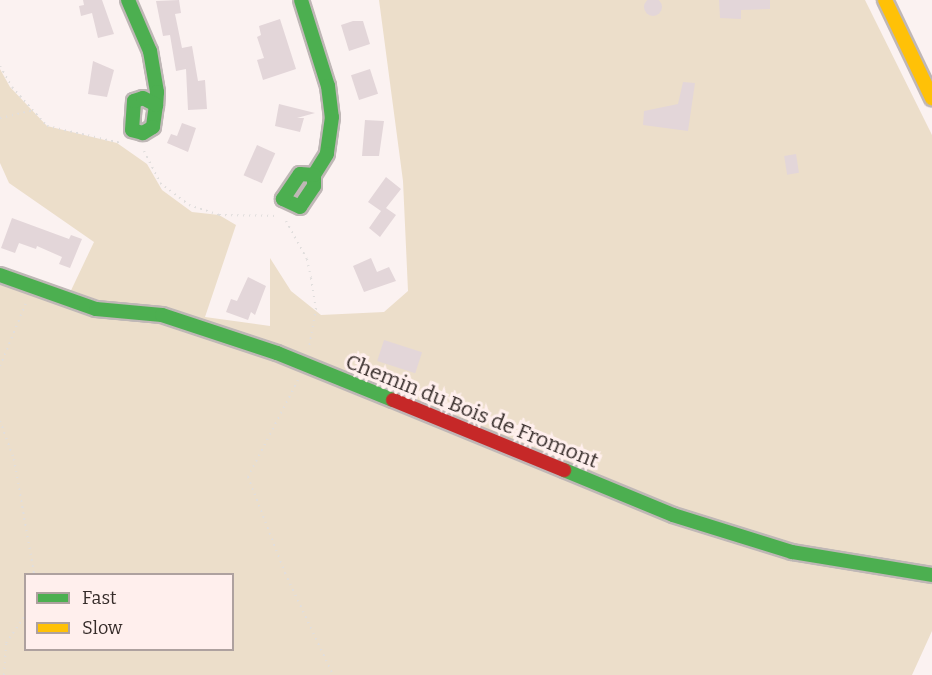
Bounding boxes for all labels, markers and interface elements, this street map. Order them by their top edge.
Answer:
street label: Chemin du Bois de Fromont [342,349,602,473]
legend [24,573,234,651]
text: Fast [82,587,117,609]
text: Slow [82,617,122,639]

